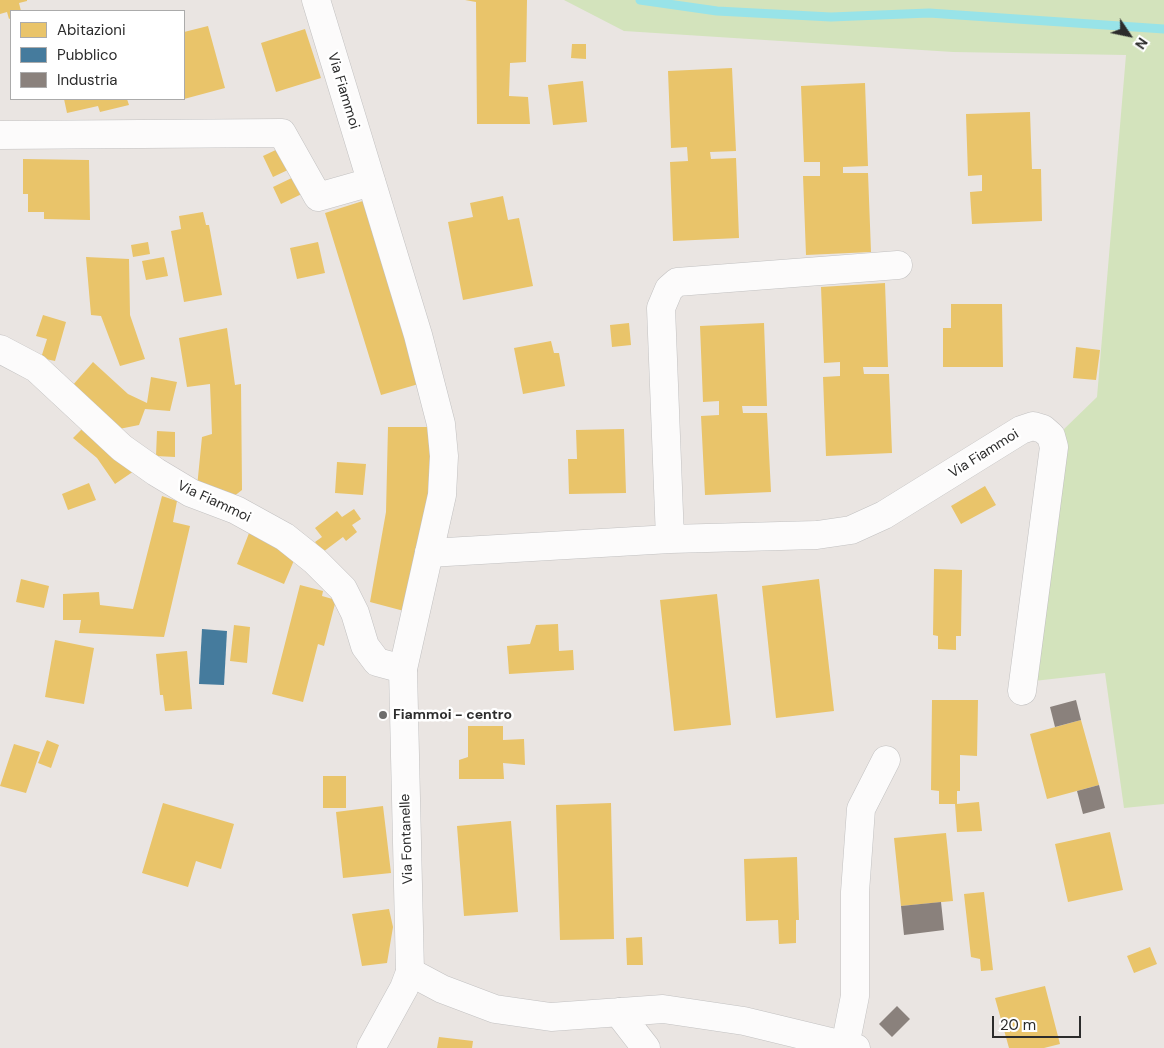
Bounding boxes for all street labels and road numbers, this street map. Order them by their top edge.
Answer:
street label: Via Fiammoi [323,51,363,131]
street label: Via Fiammoi [946,426,1022,482]
street label: Via Fiammoi [175,478,253,526]
street label: Via Fontanelle [397,793,417,885]

